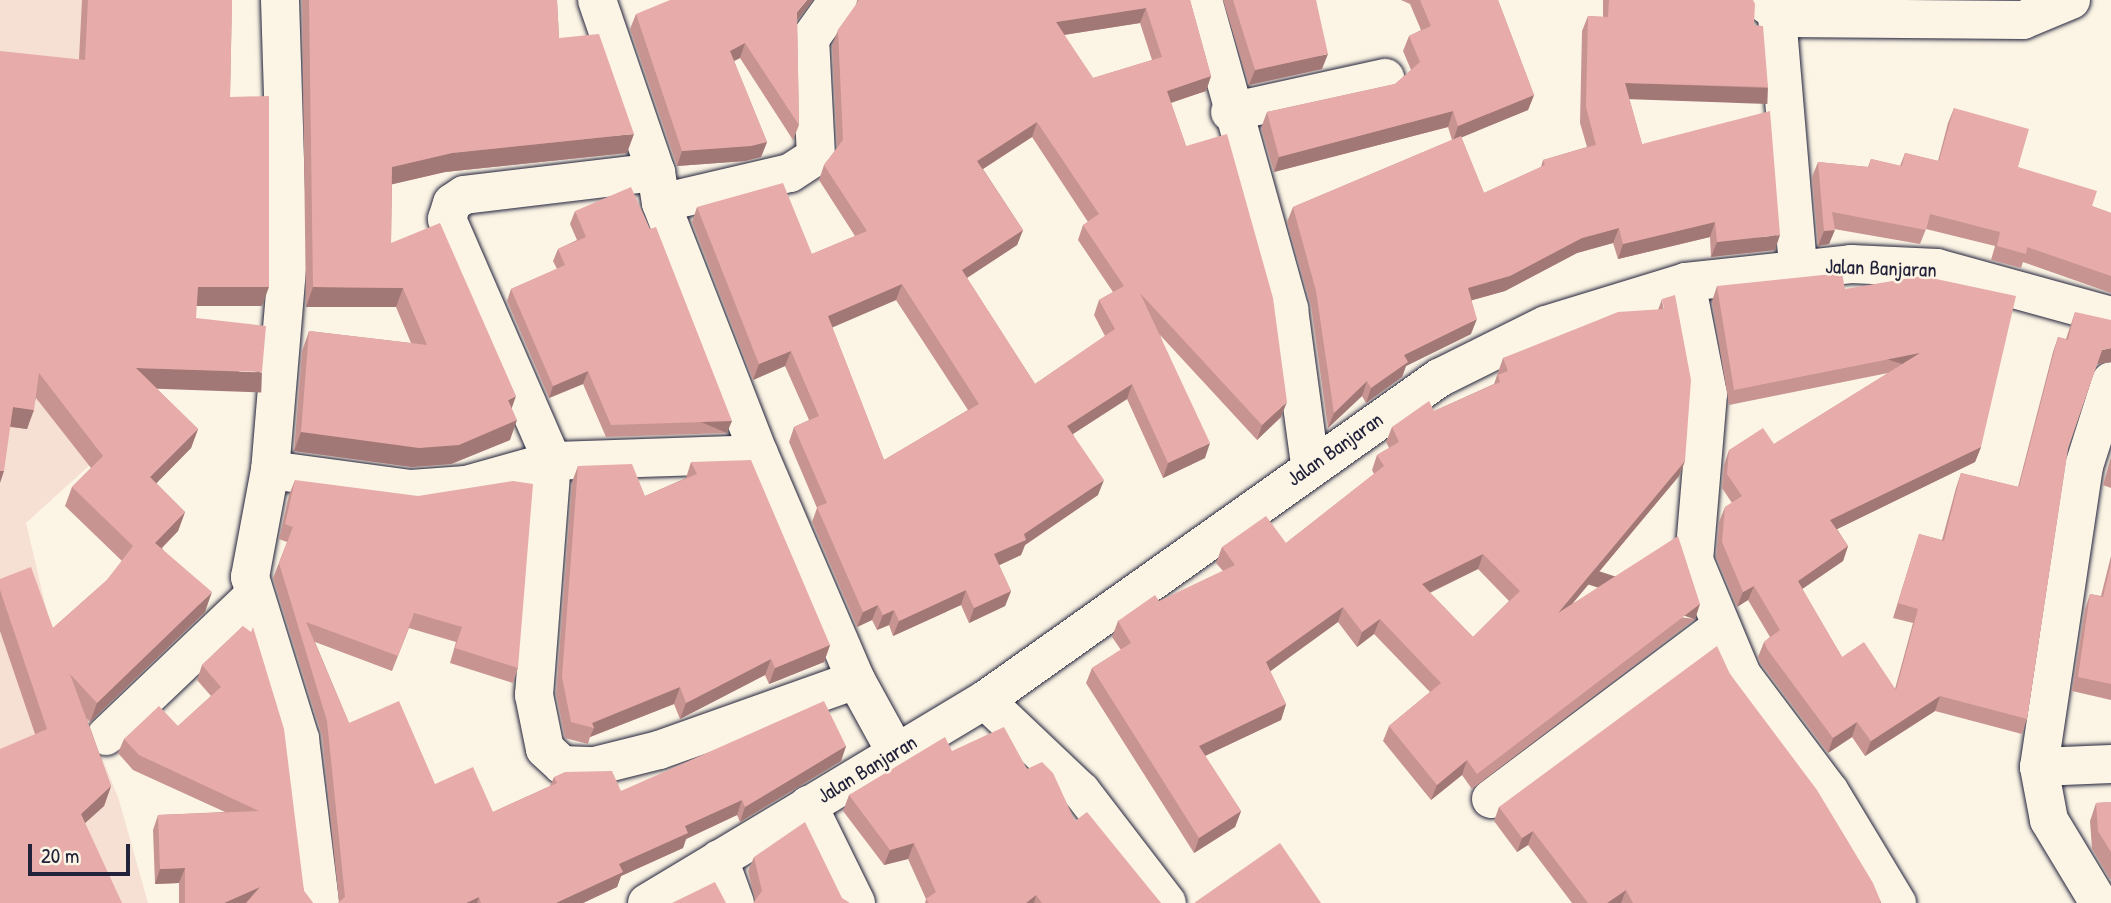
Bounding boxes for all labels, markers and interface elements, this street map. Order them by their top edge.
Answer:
street label: Jalan Banjaran [1825,253,1937,283]
street label: Jalan Banjaran [1282,407,1388,491]
street label: Jalan Banjaran [813,729,921,809]
scale bar [32,830,133,874]
text: 20 m [41,841,79,870]

